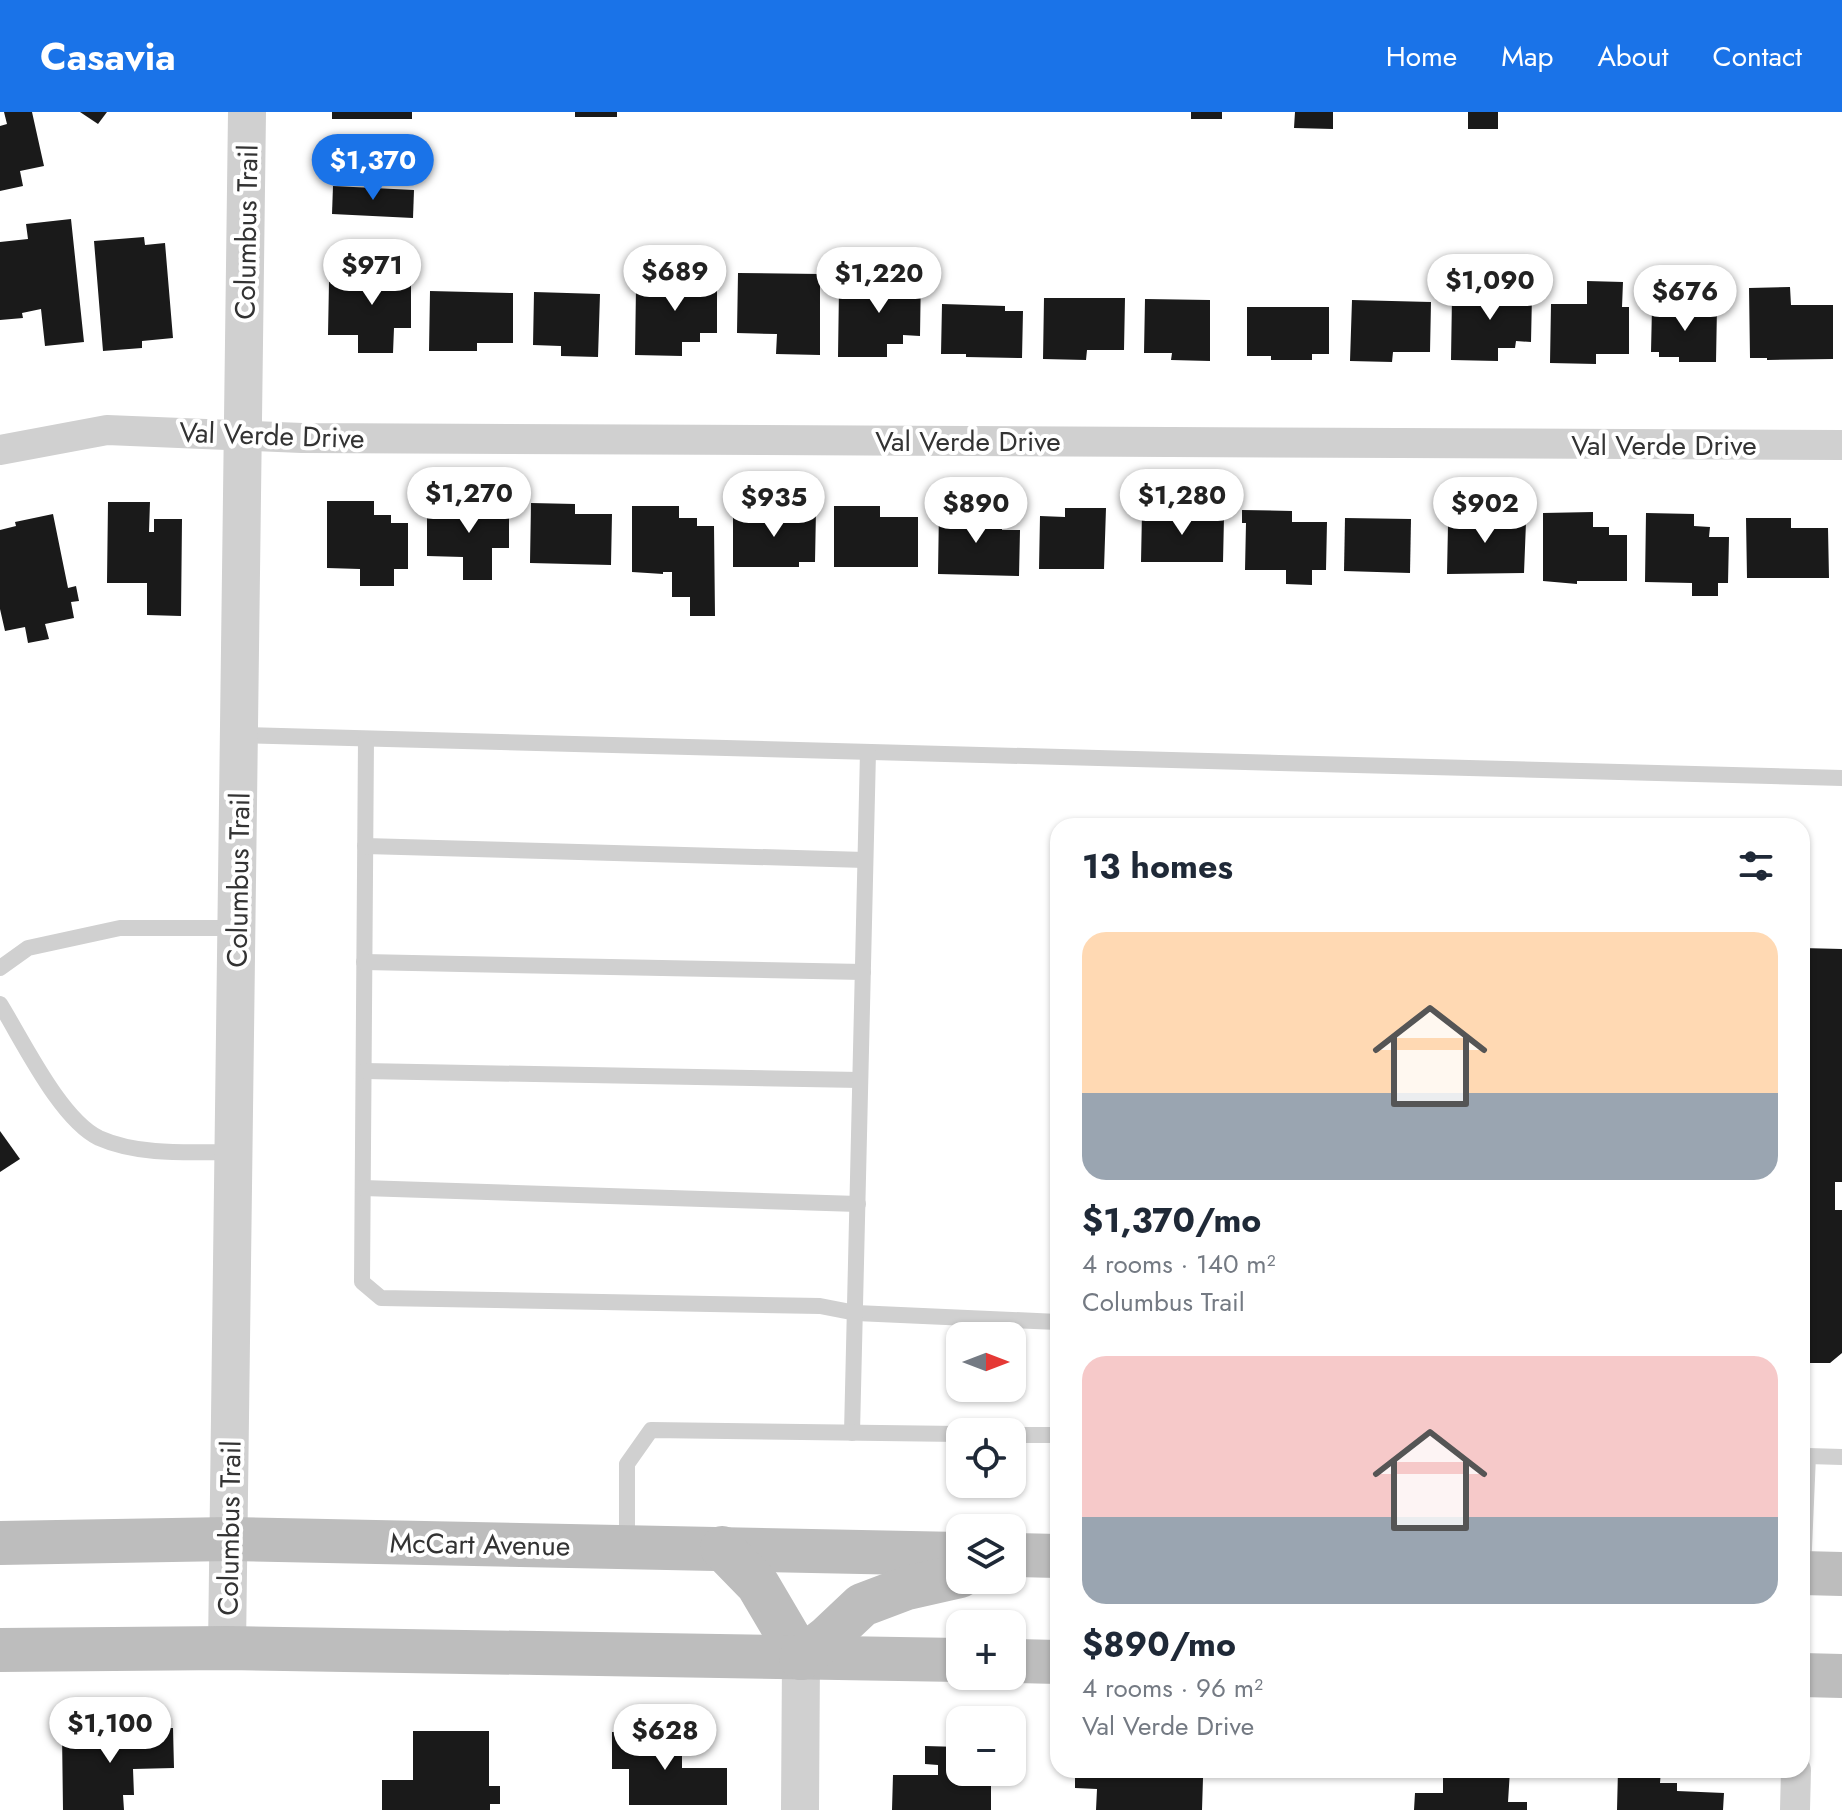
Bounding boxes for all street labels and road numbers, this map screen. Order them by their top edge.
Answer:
street label: Columbus Trail [224,144,269,320]
street label: Val Verde Drive [179,412,365,459]
street label: Val Verde Drive [875,421,1061,462]
street label: Val Verde Drive [1571,425,1757,466]
street label: Columbus Trail [216,792,261,968]
street label: Columbus Trail [207,1440,252,1616]
street label: McCart Avenue [389,1522,571,1567]

